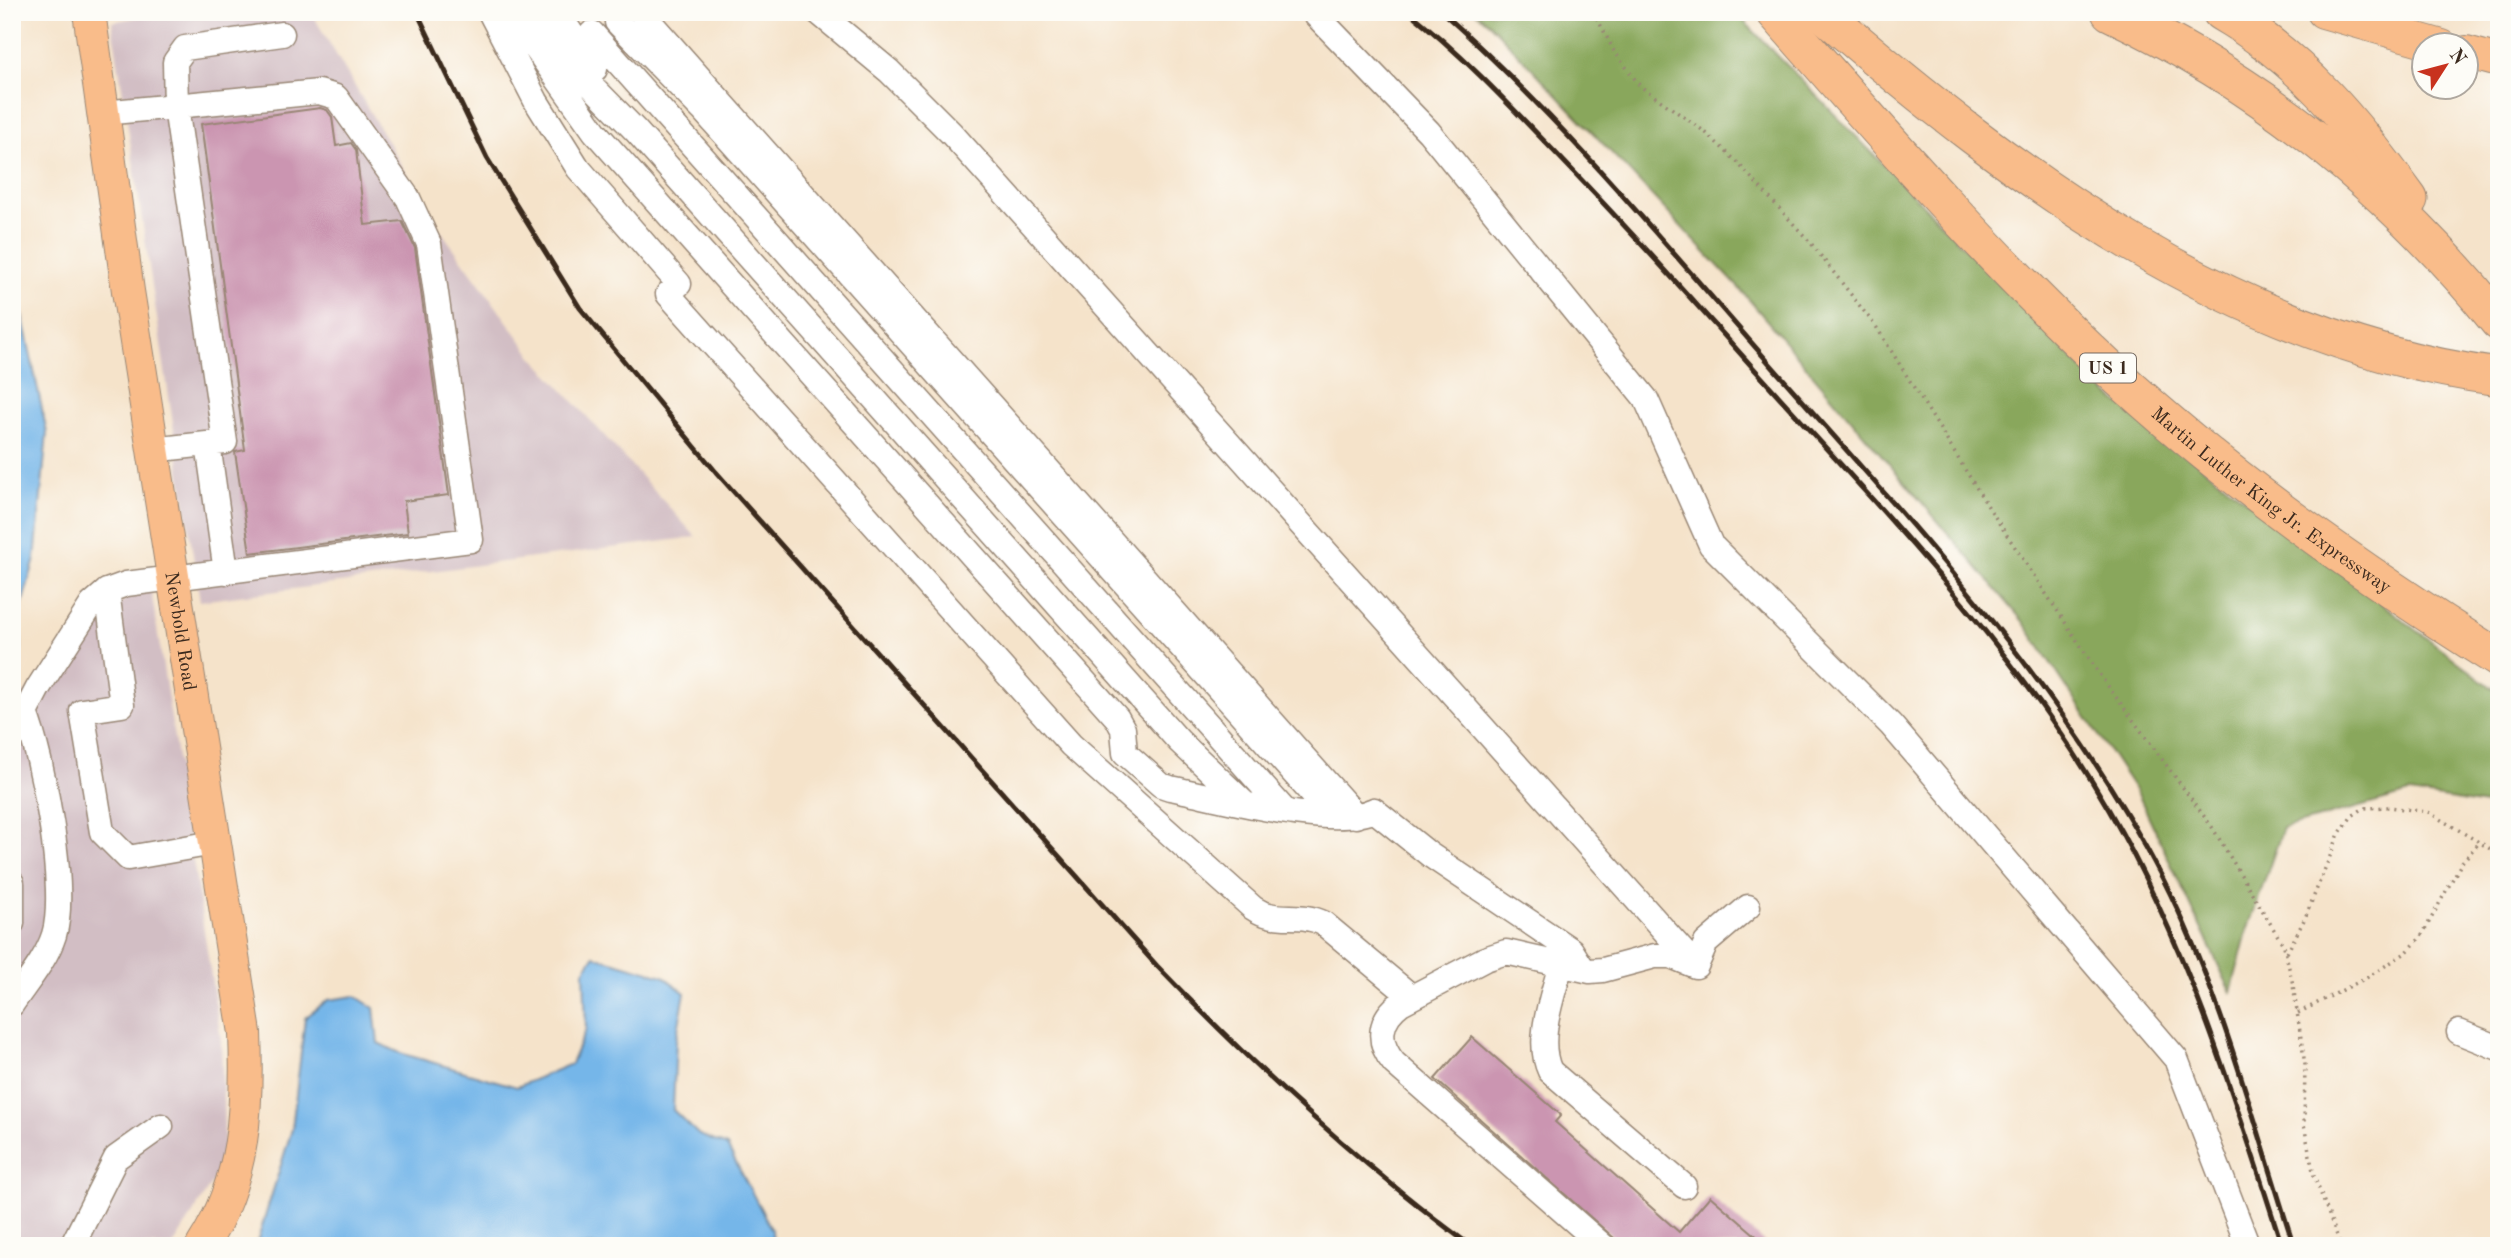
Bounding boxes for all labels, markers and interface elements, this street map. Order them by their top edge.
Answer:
north arrow [2410,32,2480,102]
text: N [2445,46,2469,69]
road number: US 1 [2080,354,2136,382]
street label: Martin Luther King Jr. Expressway [2147,405,2394,598]
street label: Newbold Road [160,571,198,692]

